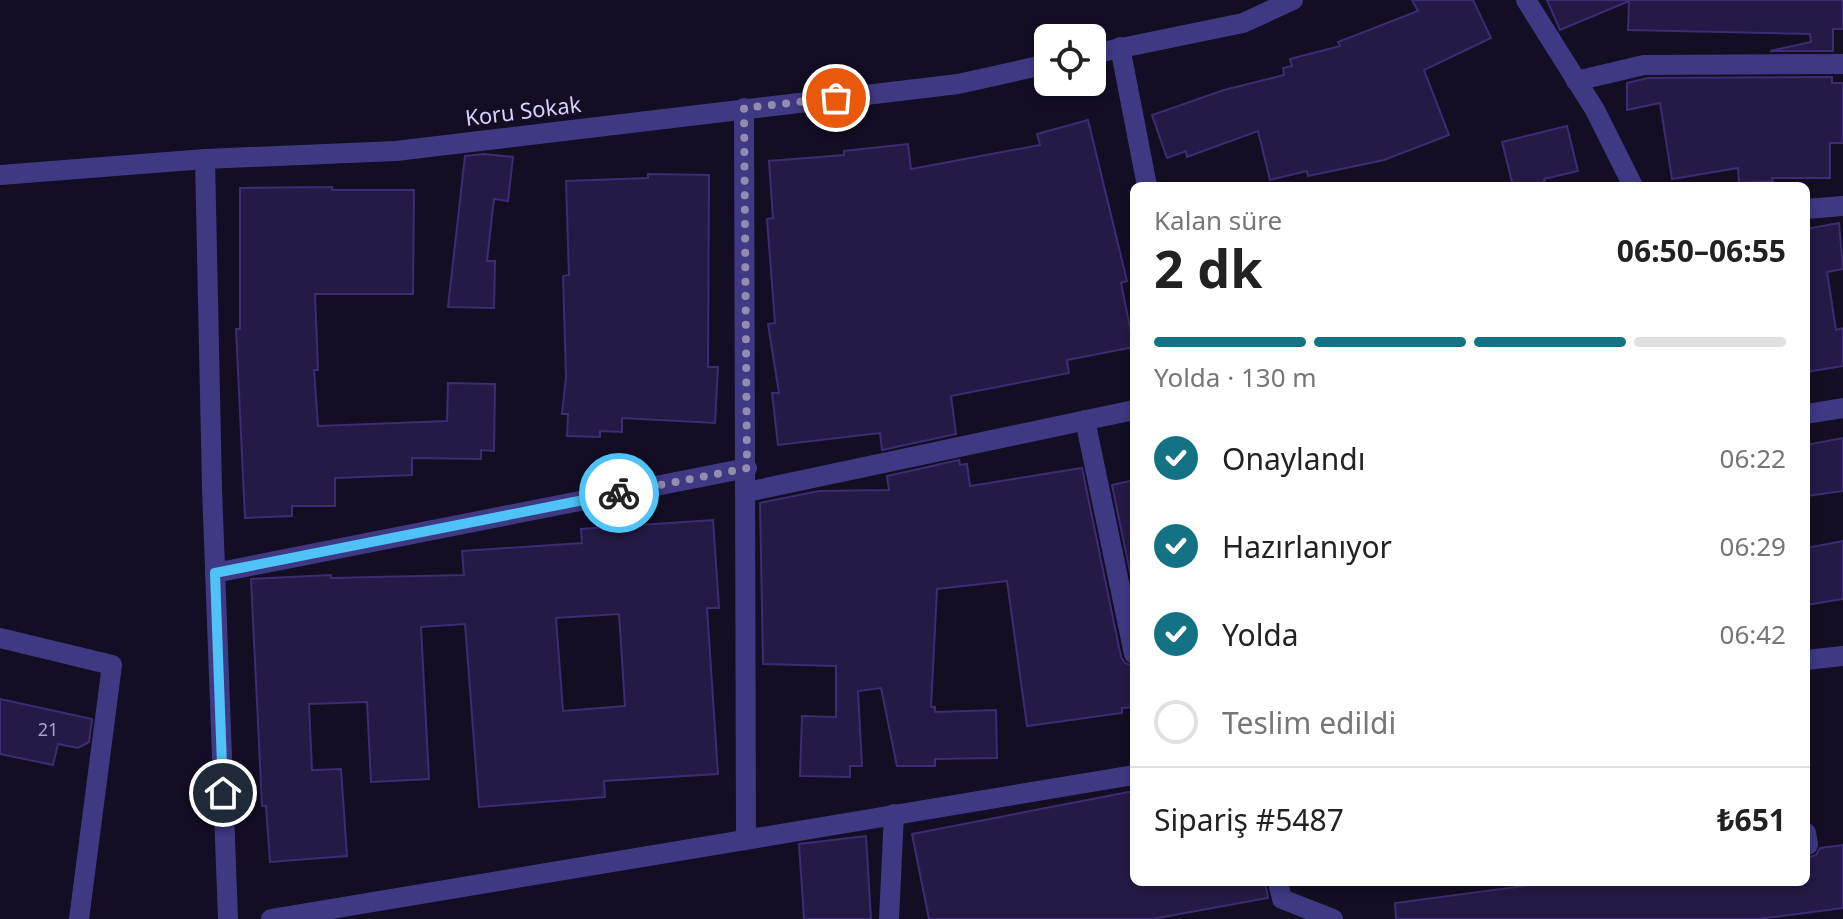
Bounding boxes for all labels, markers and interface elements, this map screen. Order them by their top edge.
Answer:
map controls [1034,24,1106,96]
button: locate [1034,24,1106,96]
pin [802,64,870,132]
icon: bag [814,76,858,120]
street label: Koru Sokak [463,88,583,132]
text: Kalan süre [1154,202,1282,238]
text: 06:50–06:55 [1617,230,1786,271]
text: 2 dk [1154,232,1262,303]
text: Yolda · 130 m [1154,359,1317,395]
icon: check [1154,436,1198,480]
text: Onaylandı [1222,438,1365,479]
text: 06:22 [1720,440,1786,476]
courier [579,453,659,533]
icon: bike [597,471,641,515]
icon: check [1154,524,1198,568]
text: Hazırlanıyor [1222,526,1392,567]
text: 06:29 [1720,528,1786,564]
icon: check [1154,612,1198,656]
text: Yolda [1222,614,1299,655]
text: 06:42 [1720,616,1786,652]
text: Teslim edildi [1222,702,1396,743]
house number: 21 [38,717,58,741]
pin [189,759,257,827]
icon: home [201,771,245,815]
text: Sipariş #5487 [1154,799,1344,840]
text: ₺651 [1717,799,1786,840]

